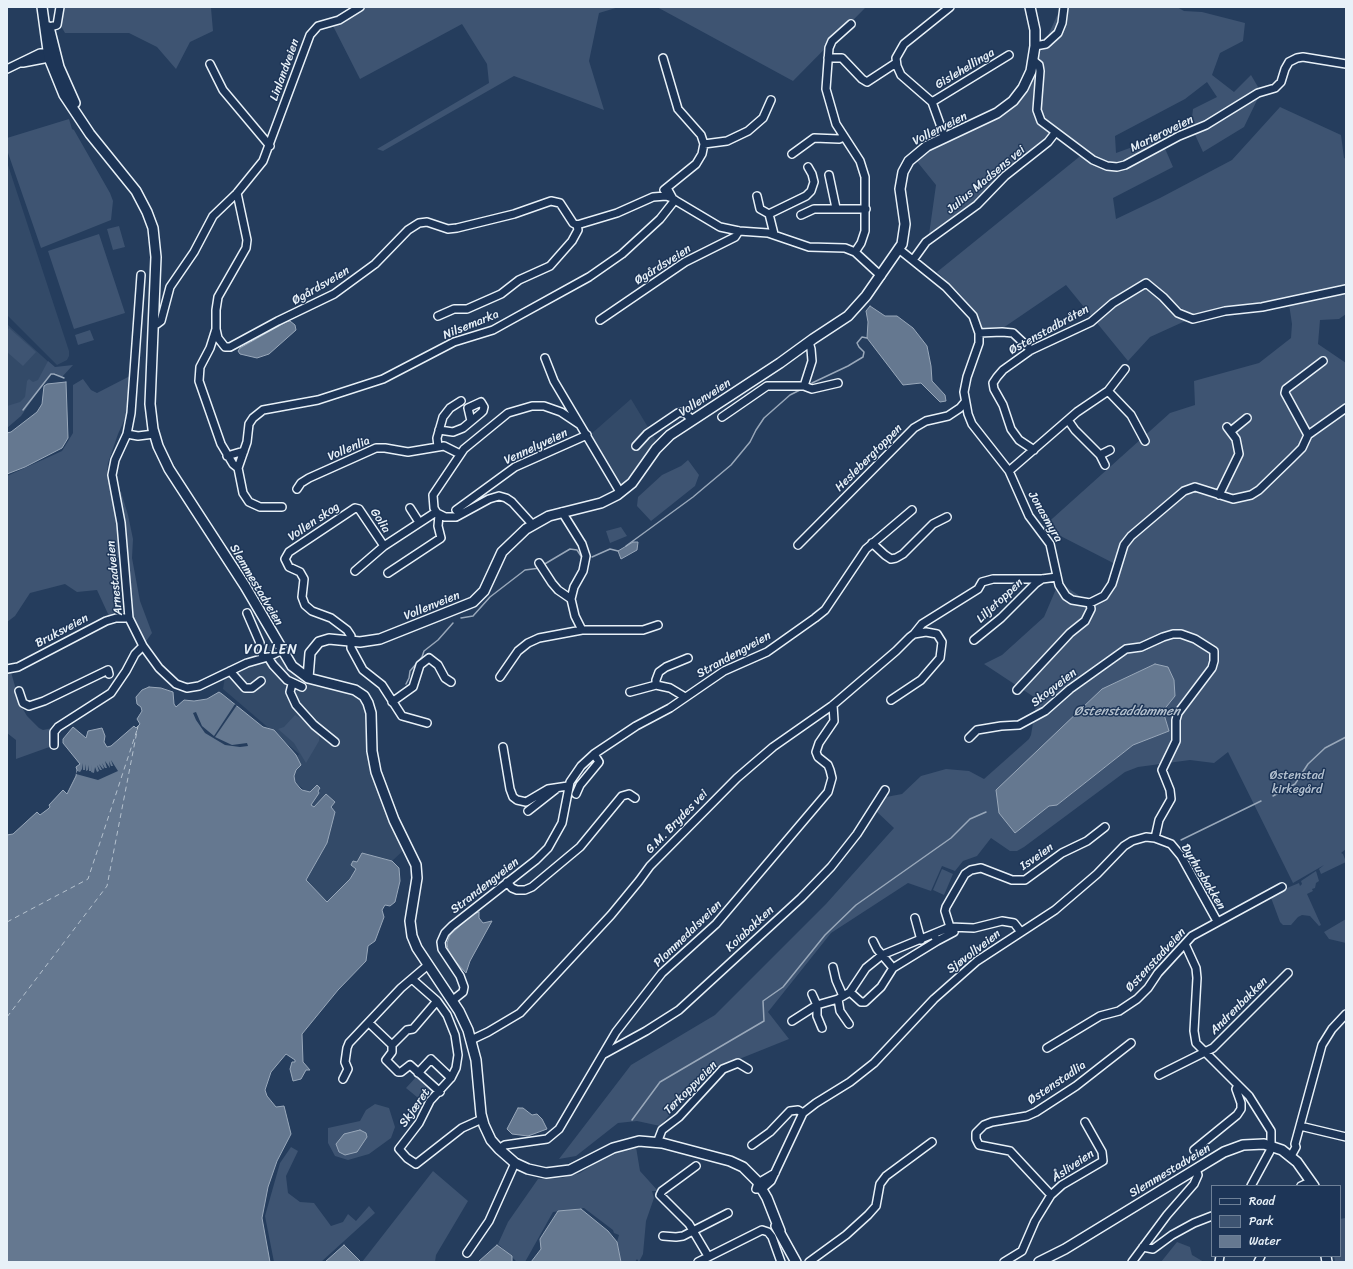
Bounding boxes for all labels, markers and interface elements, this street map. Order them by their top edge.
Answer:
street label: Linlandveien [267,37,303,103]
street label: Gislehellinga [933,46,997,92]
street label: Vollenveien [910,109,970,149]
street label: Marieroveien [1128,113,1196,155]
street label: Julius Madsens vei [944,143,1028,217]
street label: Øgårdsveien [632,242,694,288]
street label: Øgårdsveien [290,264,352,308]
street label: Østenstadbråten [1007,302,1091,358]
street label: Nilsemarka [441,307,501,343]
street label: Vollenveien [676,376,734,420]
street label: Heslebergtoppen [832,421,906,495]
street label: Vennelyveien [502,426,570,468]
street label: Vollenlia [326,434,372,464]
street label: Jonasmyra [1025,489,1065,545]
street label: Vollen skog [286,500,342,544]
street label: Golia [367,506,393,536]
street label: Arnestadveien [104,540,126,616]
street label: Slemmestadveien [226,542,286,628]
street label: Liljetoppen [974,576,1026,626]
street label: Vollenveien [402,588,462,624]
street label: Bruksveien [33,611,91,651]
street label: Strandengveien [694,629,774,681]
district label: VOLLEN [244,642,298,658]
street label: Skogveien [1028,666,1080,710]
water label: Østenstaddammen [1074,704,1180,720]
park label: Østenstad kirkegård [1270,769,1324,797]
street label: G.M. Brydes vei [643,787,711,857]
street label: Isveien [1017,840,1057,874]
street label: Dyrhusbakken [1178,842,1228,912]
street label: Strandengveien [448,855,522,917]
street label: Plommedalsveien [651,898,725,970]
street label: Koiabakken [723,903,777,955]
street label: Østenstadveien [1123,925,1189,995]
street label: Sjøvollveien [944,927,1004,977]
street label: Andrenbakken [1207,974,1271,1038]
street label: Tørkoppveien [661,1058,721,1118]
street label: Østenstadlia [1025,1058,1089,1108]
street label: Skjæret [396,1086,434,1130]
street label: Slemmestadveien [1127,1141,1213,1201]
street label: Åsliveien [1049,1147,1097,1185]
legend [1211,1185,1341,1257]
text: Road [1249,1190,1275,1212]
text: Park [1249,1210,1274,1232]
text: Water [1249,1230,1281,1252]

